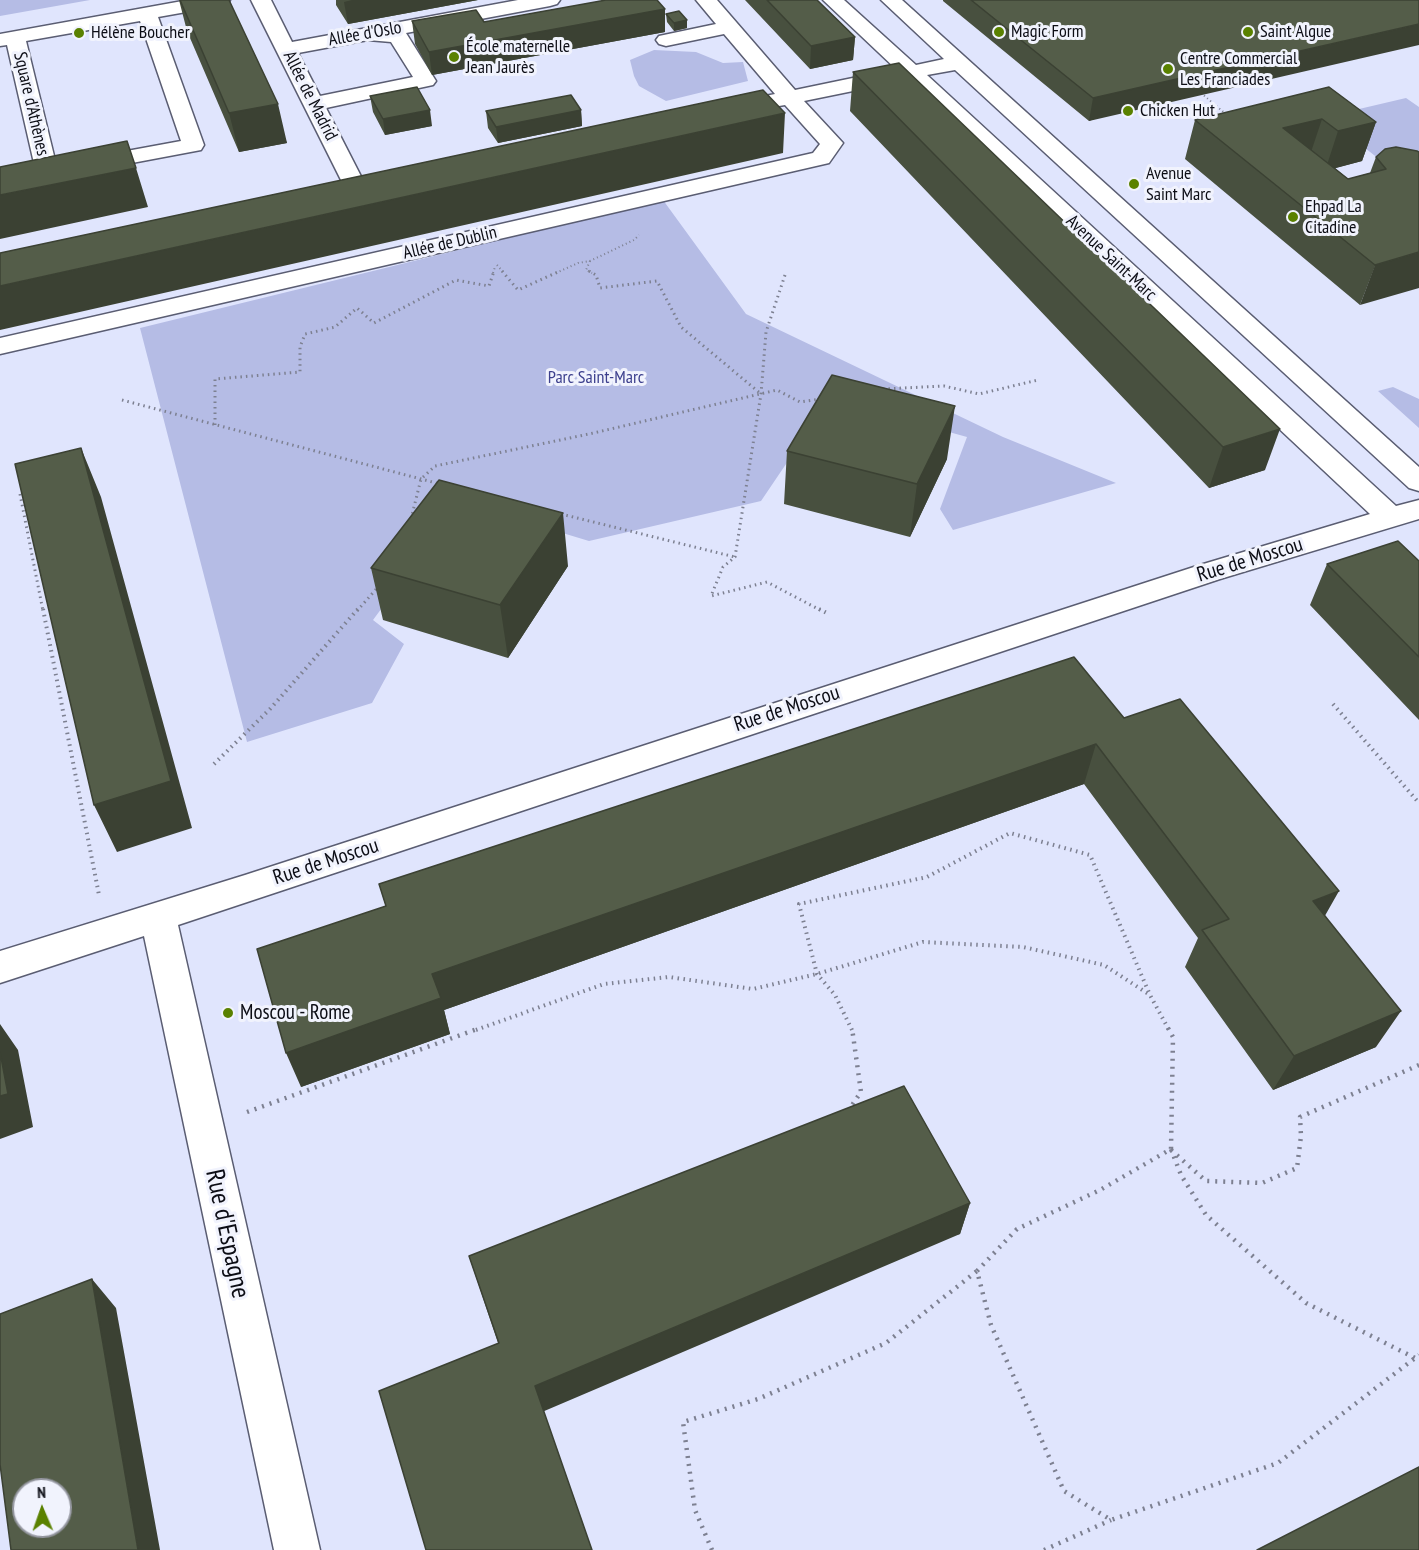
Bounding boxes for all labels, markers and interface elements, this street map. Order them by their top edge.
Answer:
street label: Allée d'Oslo [327,17,403,51]
place label: Magic Form [1011,21,1083,43]
place label: Saint Algue [1260,21,1331,43]
place label: Hélène Boucher [91,22,190,44]
marker: Magic Form [992,25,1006,39]
marker: Saint Algue [1241,25,1255,39]
marker: Hélène Boucher [72,26,86,40]
place label: École maternelle Jean Jaurès [466,36,570,78]
street label: Allée de Madrid [278,48,342,144]
place label: Centre Commercial Les Franciades [1180,48,1297,90]
street label: Square d'Athènes [9,50,53,158]
marker: École maternelle Jean Jaurès [447,50,461,64]
marker: Centre Commercial Les Franciades [1161,62,1175,76]
place label: Chicken Hut [1140,100,1215,122]
marker: Chicken Hut [1121,104,1135,118]
place label: Avenue Saint Marc [1146,163,1211,206]
marker: Avenue Saint Marc [1127,177,1141,191]
place label: Ehpad La Citadine [1305,196,1362,238]
marker: Ehpad La Citadine [1286,210,1300,224]
street label: Avenue Saint-Marc [1061,211,1161,305]
street label: Allée de Dublin [401,222,499,264]
park label: Parc Saint-Marc [548,367,644,389]
street label: Rue de Moscou [1194,532,1306,588]
street label: Rue de Moscou [731,680,843,738]
street label: Rue de Moscou [270,833,382,891]
place label: Moscou - Rome [240,1000,351,1026]
marker: Moscou - Rome [221,1006,235,1020]
street label: Rue d'Espagne [198,1167,256,1301]
north arrow [12,1478,72,1538]
text: N [37,1482,46,1502]

